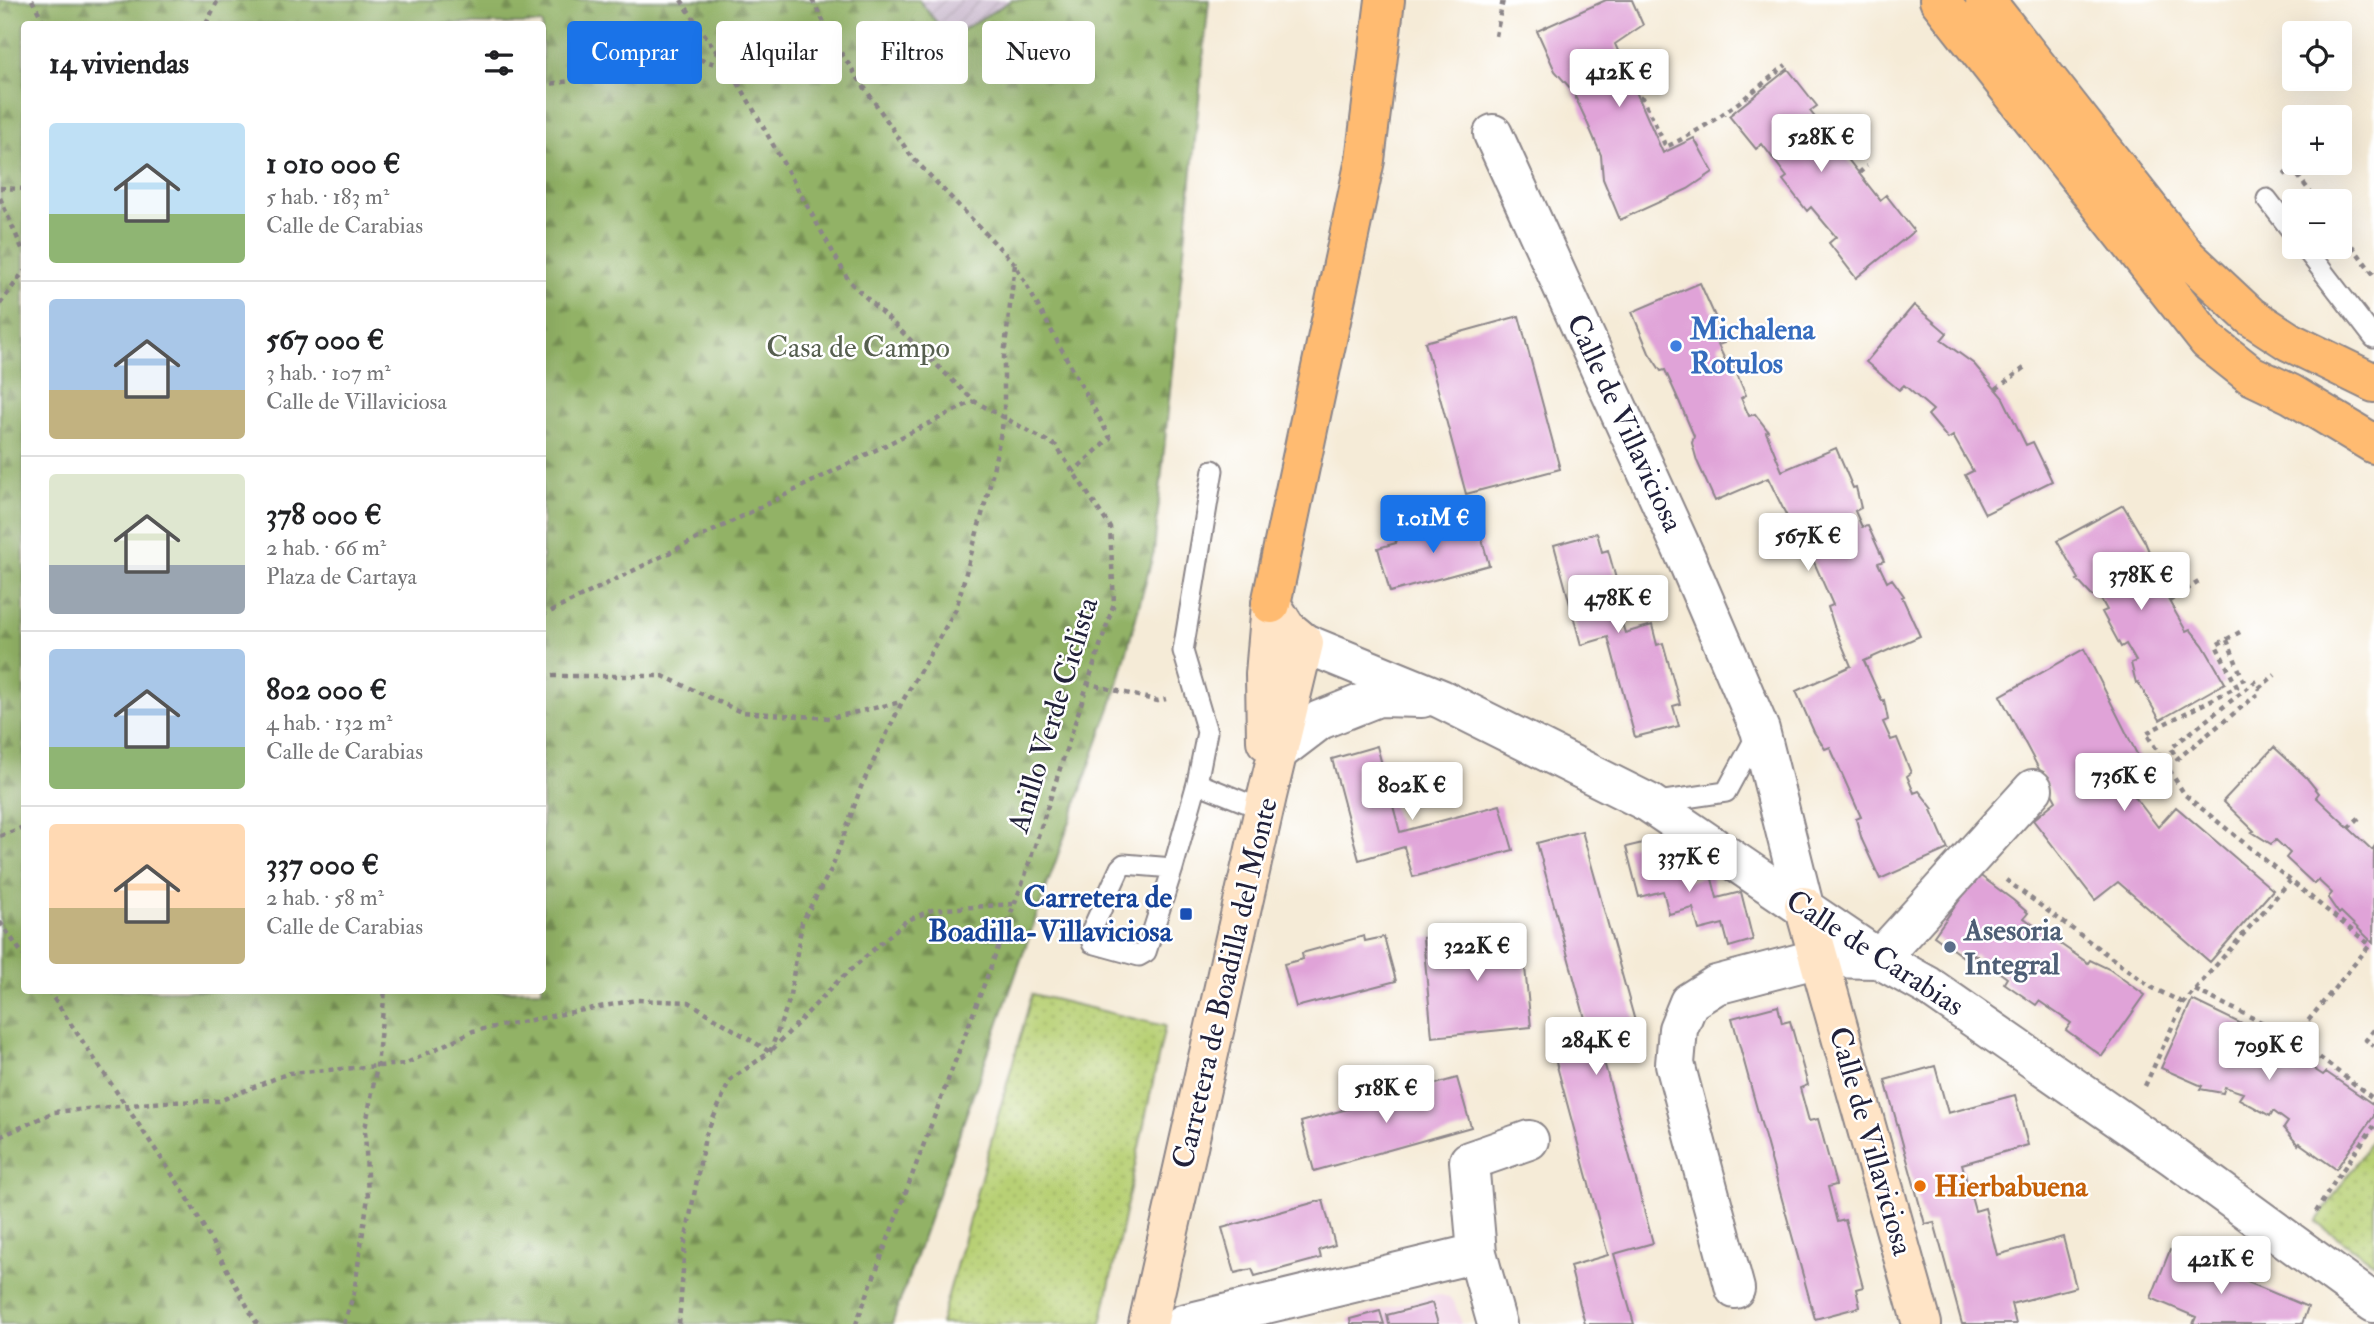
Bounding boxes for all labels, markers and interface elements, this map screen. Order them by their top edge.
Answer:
chip: Comprar [567,21,702,84]
chip: Alquilar [716,21,842,84]
chip: Filtros [856,21,968,84]
chip: Nuevo [982,21,1095,84]
map controls [2282,21,2352,259]
button: locate [2282,21,2352,91]
icon: filters [480,44,518,82]
text: 14 viviendas [49,45,189,82]
pin: 412K € [1562,50,1676,109]
text: 412K € [1586,57,1652,86]
button: + [2282,105,2352,175]
pin: 528K € [1764,114,1878,174]
text: 528K € [1788,122,1854,151]
text: 1 010 000 € [266,145,400,182]
icon: home [105,151,189,235]
text: 5 hab. · 183 m² [266,182,389,211]
button: − [2282,189,2352,259]
text: Calle de Carabias [266,211,423,240]
street label: Calle de Villaviciosa [1558,308,1692,538]
place label: Michalena Rotulos [1689,311,1817,382]
text: 567 000 € [266,321,384,358]
icon: home [105,327,189,411]
park label: Casa de Campo [766,329,950,366]
marker: Michalena Rotulos [1668,338,1684,354]
text: 3 hab. · 107 m² [266,358,391,387]
text: Calle de Villaviciosa [266,387,447,416]
text: 378 000 € [266,496,382,533]
pin: 1.01M € [1368,496,1498,555]
icon: home [105,502,189,586]
text: 1.01M € [1396,503,1470,532]
pin: 567K € [1751,514,1865,573]
text: 567K € [1775,521,1841,550]
text: 2 hab. · 66 m² [266,533,386,562]
pin: 378K € [2084,552,2198,612]
text: 378K € [2109,560,2173,589]
text: Plaza de Cartaya [266,562,417,591]
pin: 478K € [1561,576,1675,635]
text: 478K € [1584,583,1652,612]
street label: Anillo Verde Ciclista [999,592,1107,838]
text: 802 000 € [266,671,387,708]
icon: home [105,677,189,761]
text: 4 hab. · 132 m² [266,708,393,737]
text: Calle de Carabias [266,737,423,766]
pin: 736K € [2067,754,2181,813]
text: 736K € [2091,761,2157,790]
pin: 802K € [1355,762,1469,822]
text: 802K € [1378,770,1446,799]
street label: Carretera de Boadilla del Monte [1164,794,1286,1172]
pin: 337K € [1632,834,1746,894]
text: 337K € [1658,842,1720,871]
text: 337 000 € [266,846,379,883]
icon: home [105,852,189,936]
place label: Carretera de Boadilla-Villaviciosa [928,879,1174,950]
street label: Calle de Carabias [1779,882,1971,1024]
text: 2 hab. · 58 m² [266,883,384,912]
marker: Carretera de Boadilla-Villaviciosa [1178,906,1194,922]
text: Calle de Carabias [266,912,423,941]
place label: Asesoria Integral [1962,912,2064,983]
pin: 322K € [1420,923,1534,983]
text: 322K € [1444,931,1510,960]
marker: Asesoria Integral [1942,939,1958,955]
pin: 284K € [1539,1018,1653,1077]
street label: Calle de Villaviciosa [1821,1022,1921,1260]
pin: 709K € [2212,1023,2326,1082]
text: 284K € [1561,1025,1631,1054]
text: 709K € [2235,1030,2303,1059]
pin: 518K € [1329,1066,1443,1125]
text: 518K € [1354,1073,1418,1102]
place label: Hierbabuena [1934,1168,2089,1205]
marker: Hierbabuena [1912,1178,1928,1194]
pin: 421K € [2164,1236,2278,1296]
text: 421K € [2188,1244,2254,1273]

